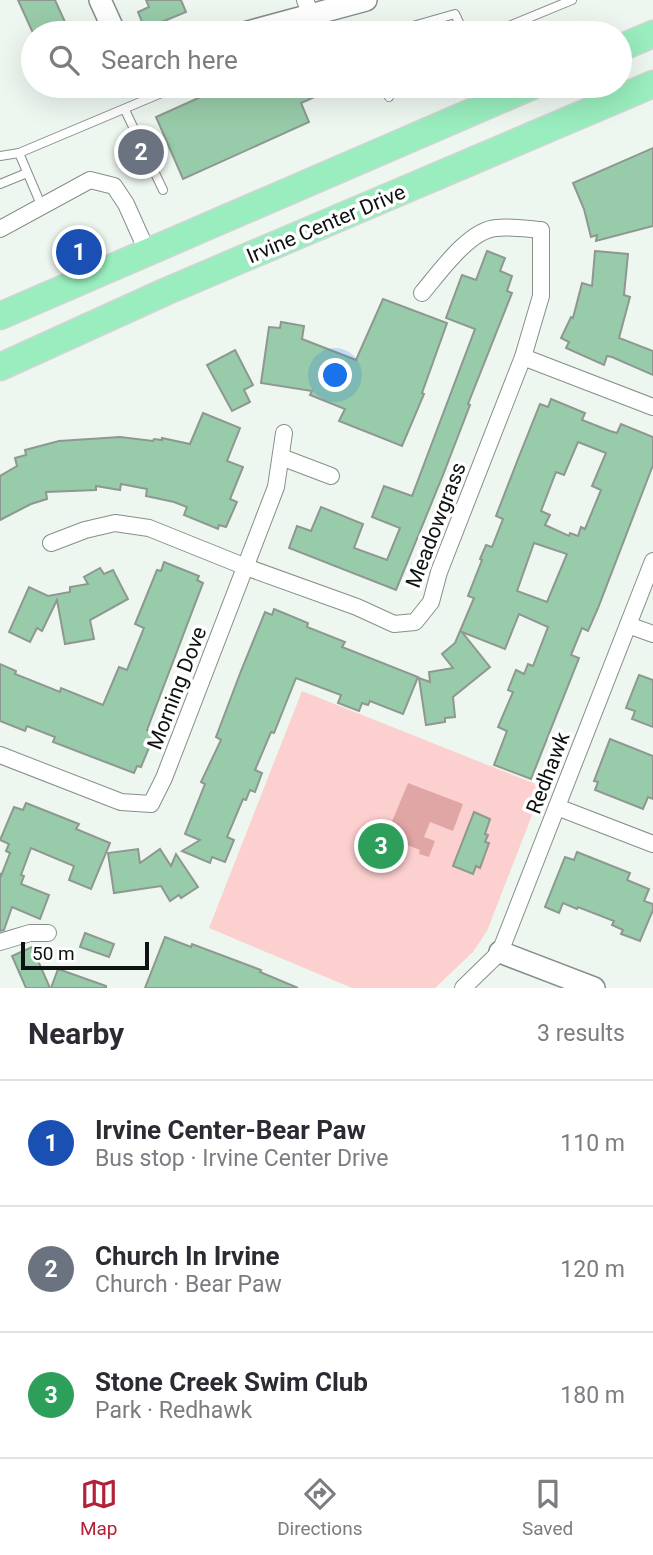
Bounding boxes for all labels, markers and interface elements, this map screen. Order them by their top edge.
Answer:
search box [21,21,632,98]
icon: search [45,41,83,79]
text: Search here [101,45,238,75]
pin: 2 [118,126,164,178]
street label: Irvine Center Drive [243,180,409,268]
pin: 1 [56,226,102,278]
your location [318,358,352,392]
street label: Meadowgrass [401,459,471,591]
street label: Morning Dove [143,623,211,753]
street label: Redhawk [522,729,575,817]
pin: 3 [358,820,404,872]
scale bar [21,939,149,971]
text: 50 m [32,942,75,965]
text: Nearby [28,1016,124,1051]
text: 3 results [537,1020,625,1047]
text: Irvine Center-Bear Paw [95,1115,366,1145]
text: 1 [44,1130,58,1157]
text: 110 m [560,1130,625,1157]
text: Bus stop · Irvine Center Drive [95,1145,389,1172]
text: Church In Irvine [95,1241,280,1271]
text: 2 [44,1256,58,1283]
text: 120 m [560,1256,625,1283]
text: Church · Bear Paw [95,1271,282,1298]
text: Stone Creek Swim Club [95,1367,368,1397]
text: 3 [44,1382,58,1409]
text: 180 m [560,1382,625,1409]
text: Park · Redhawk [95,1397,252,1424]
tab: Map [80,1475,118,1540]
tab: Directions [277,1475,362,1540]
tab: Saved [522,1475,573,1540]

